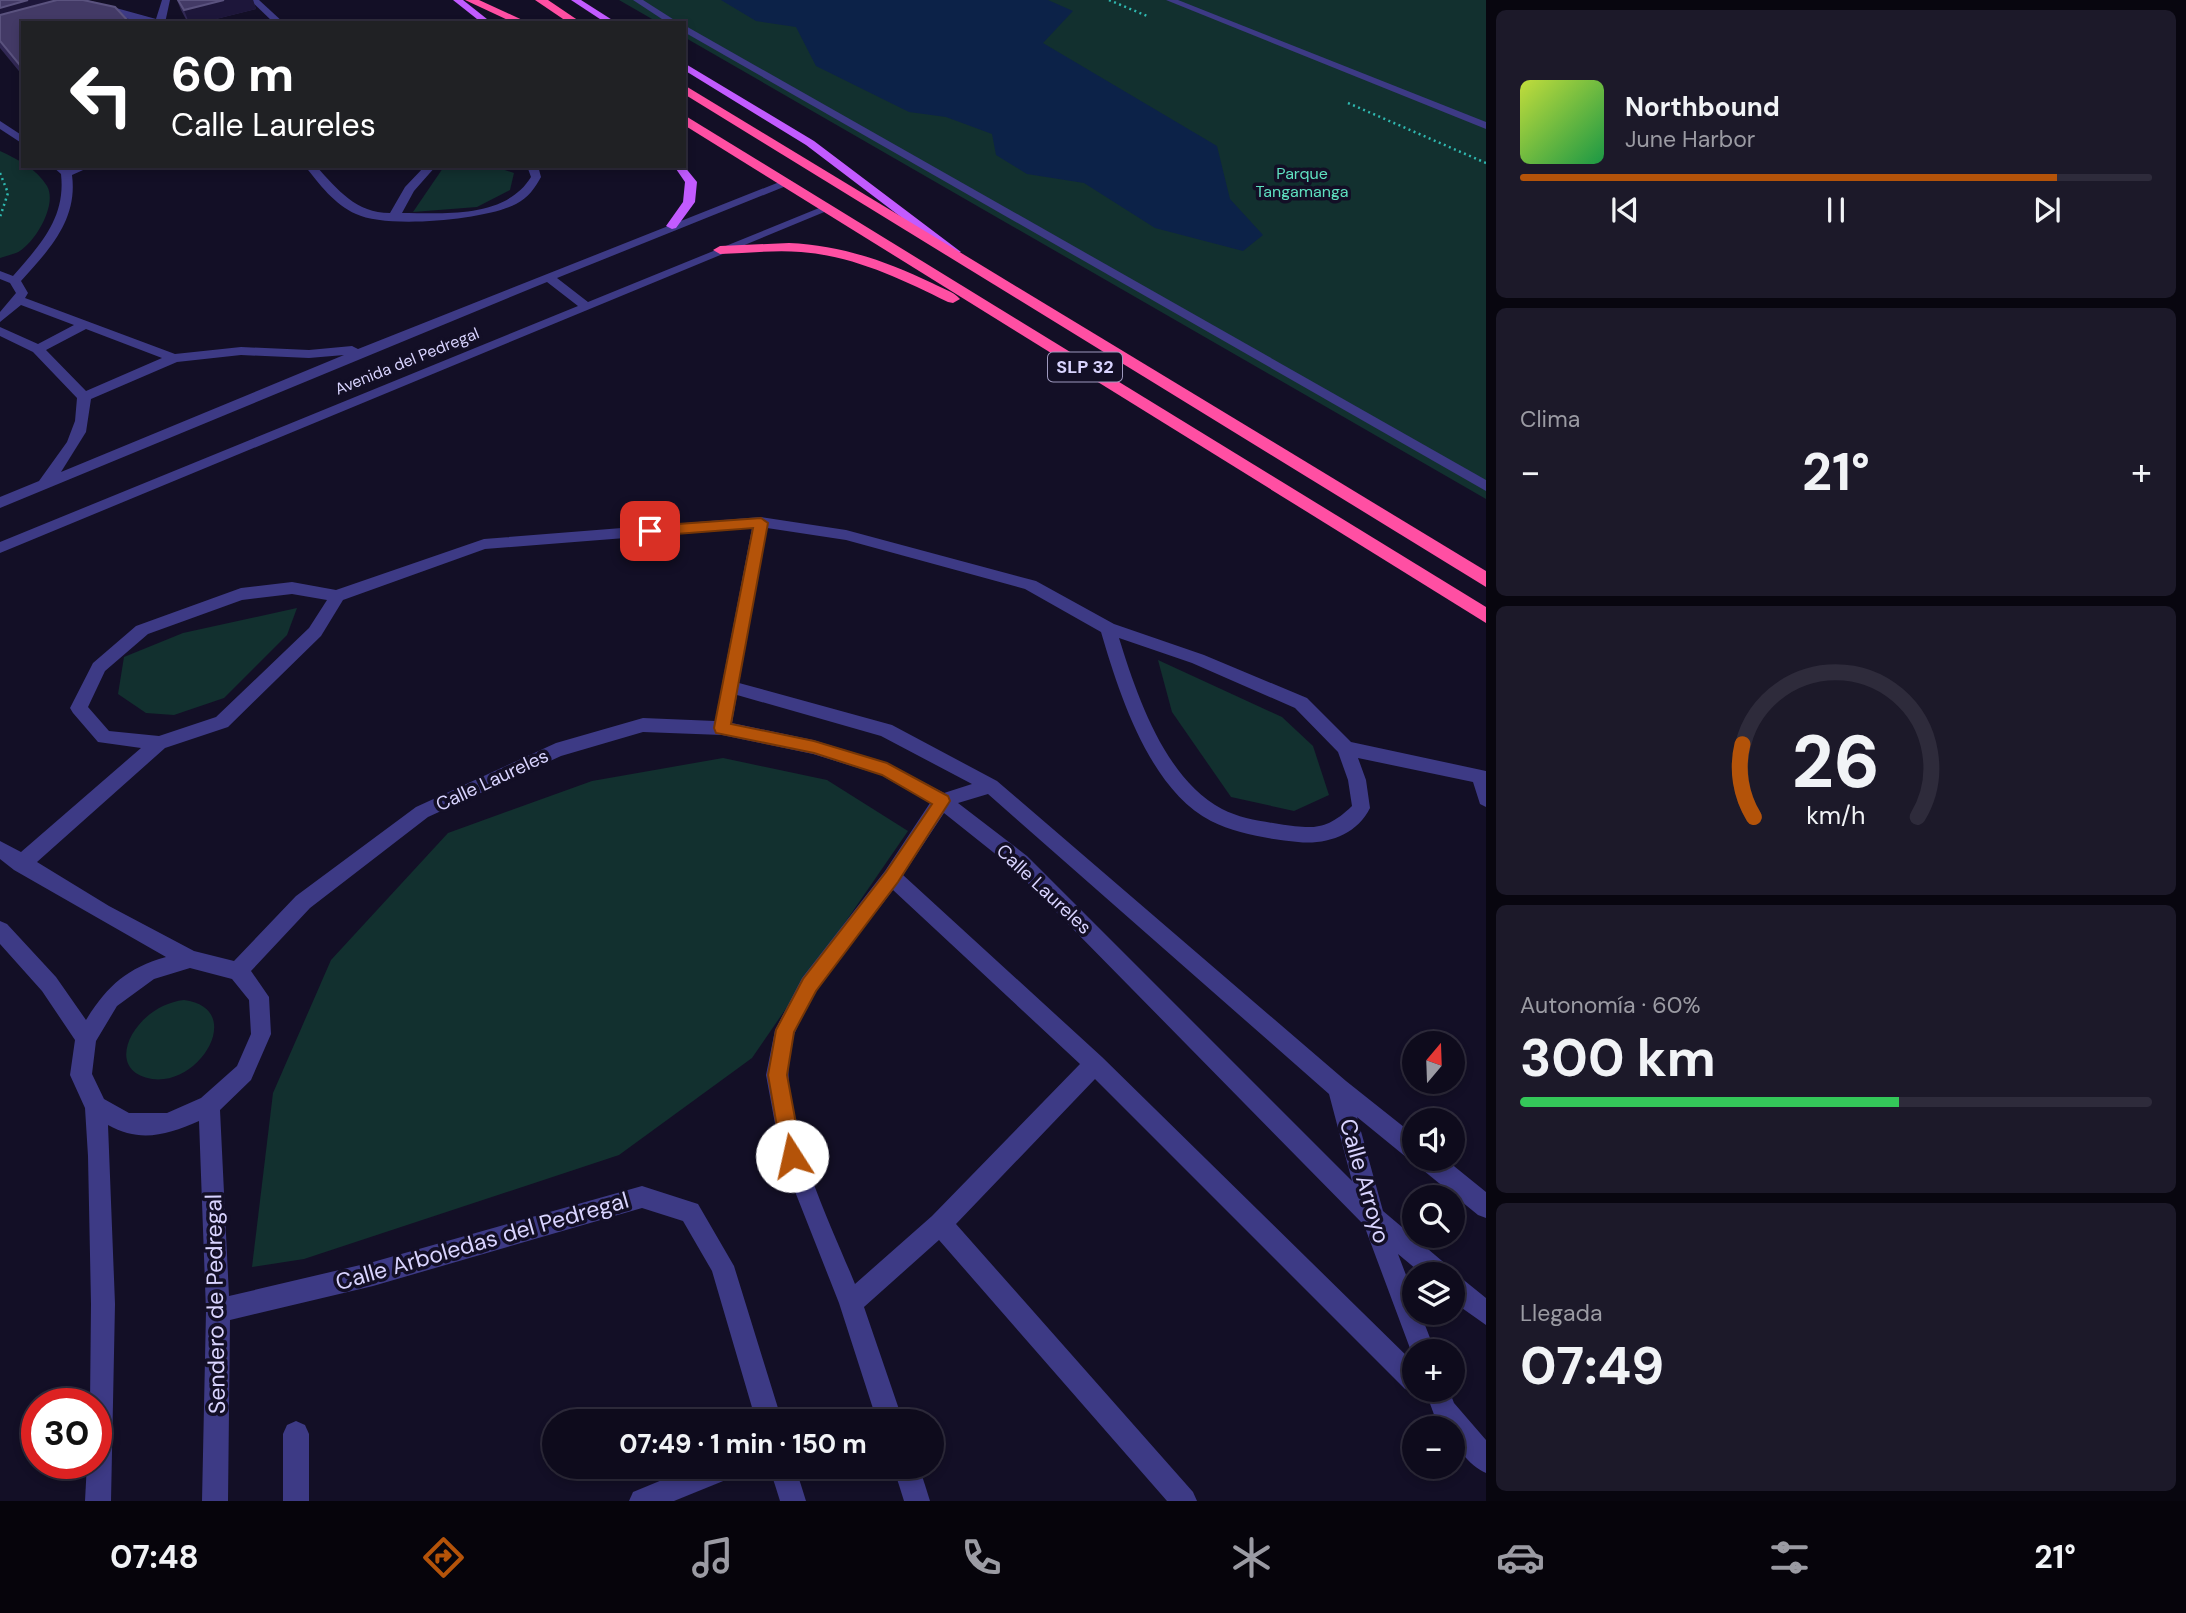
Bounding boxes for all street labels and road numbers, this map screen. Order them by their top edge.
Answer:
street label: Avenida del Pedregal [332,322,482,400]
road number: SLP 32 [1048,352,1122,382]
street label: Calle Laureles [432,743,552,817]
street label: Calle Laureles [991,838,1097,940]
street label: Calle Arroyo [1333,1115,1397,1247]
street label: Calle Arboledas del Pedregal [332,1185,632,1297]
street label: Sendero de Pedregal [198,1194,232,1414]

